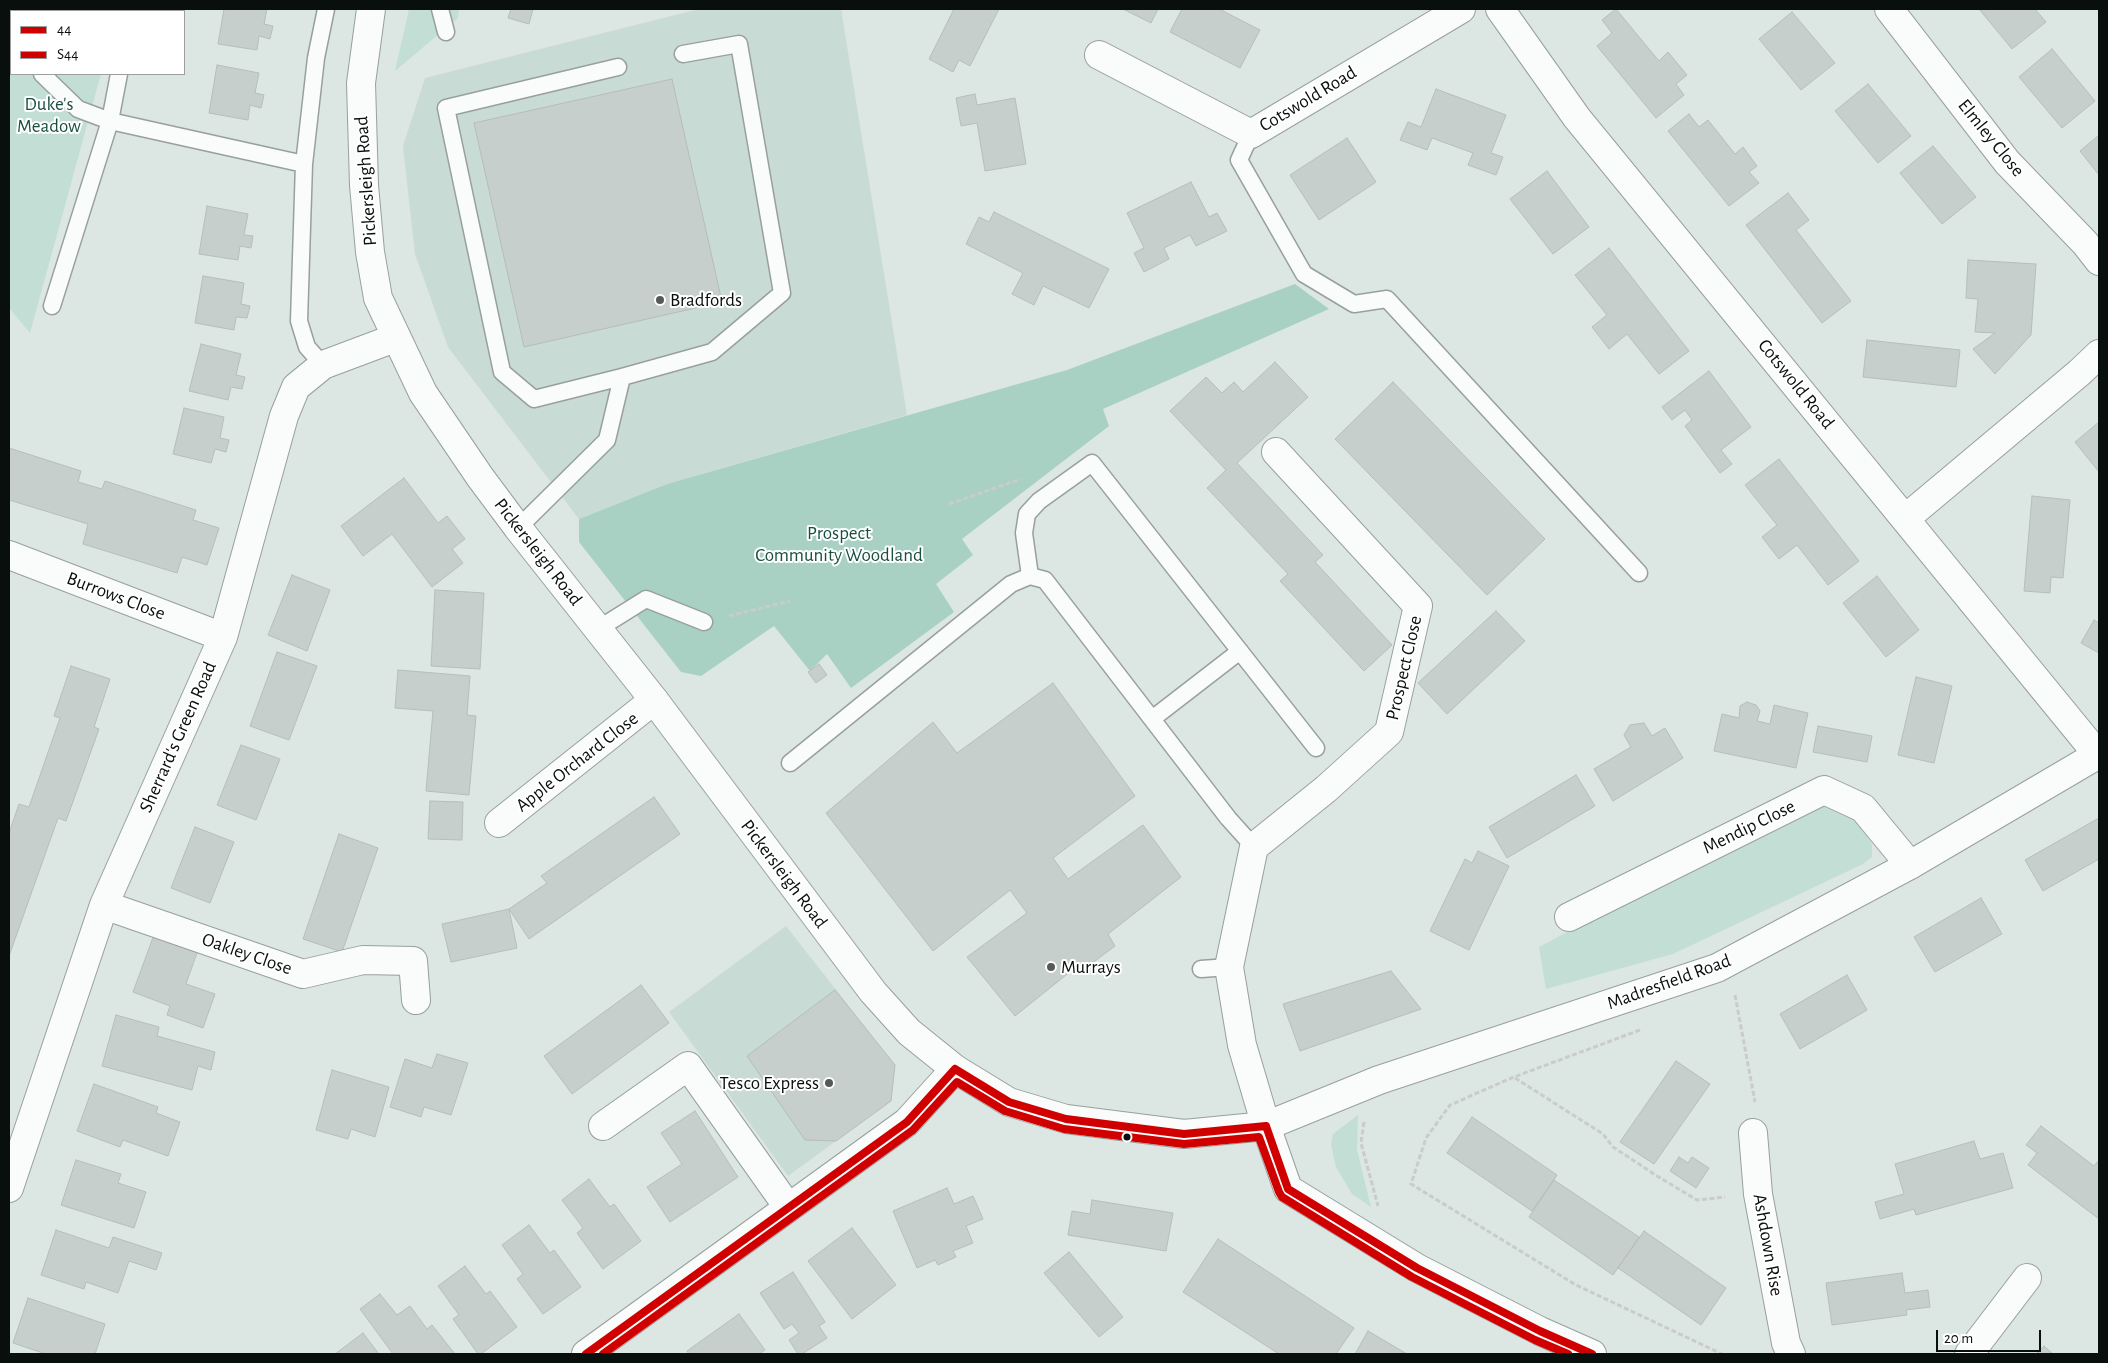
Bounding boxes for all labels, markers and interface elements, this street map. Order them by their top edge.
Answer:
legend [10,10,185,75]
text: 44 [57,22,71,37]
text: S44 [57,47,79,62]
street label: Cotswold Road [1255,61,1361,137]
park label: Duke's Meadow [17,93,81,137]
street label: Elmley Close [1953,95,2029,181]
street label: Pickersleigh Road [350,115,382,247]
place label: Bradfords [670,289,742,311]
marker: Bradfords [654,294,666,306]
street label: Cotswold Road [1753,334,1839,434]
street label: Pickersleigh Road [489,494,587,610]
park label: Prospect Community Woodland [755,522,923,566]
street label: Burrows Close [64,567,168,625]
street label: Prospect Close [1381,613,1427,723]
street label: Sherrard's Green Road [134,658,222,816]
street label: Apple Orchard Close [511,707,643,817]
street label: Mendip Close [1699,795,1799,859]
street label: Pickersleigh Road [736,815,832,933]
street label: Oakley Close [199,928,295,980]
street label: Madresfield Road [1604,949,1734,1015]
place label: Murrays [1061,956,1121,978]
marker: Murrays [1045,961,1057,973]
place label: Tesco Express [720,1072,819,1094]
marker: Tesco Express [823,1077,835,1089]
unlabelled marker [1122,1132,1132,1142]
street label: Ashdown Rise [1748,1192,1788,1298]
scale bar [1938,1320,2043,1352]
text: 20 m [1944,1331,1973,1346]

